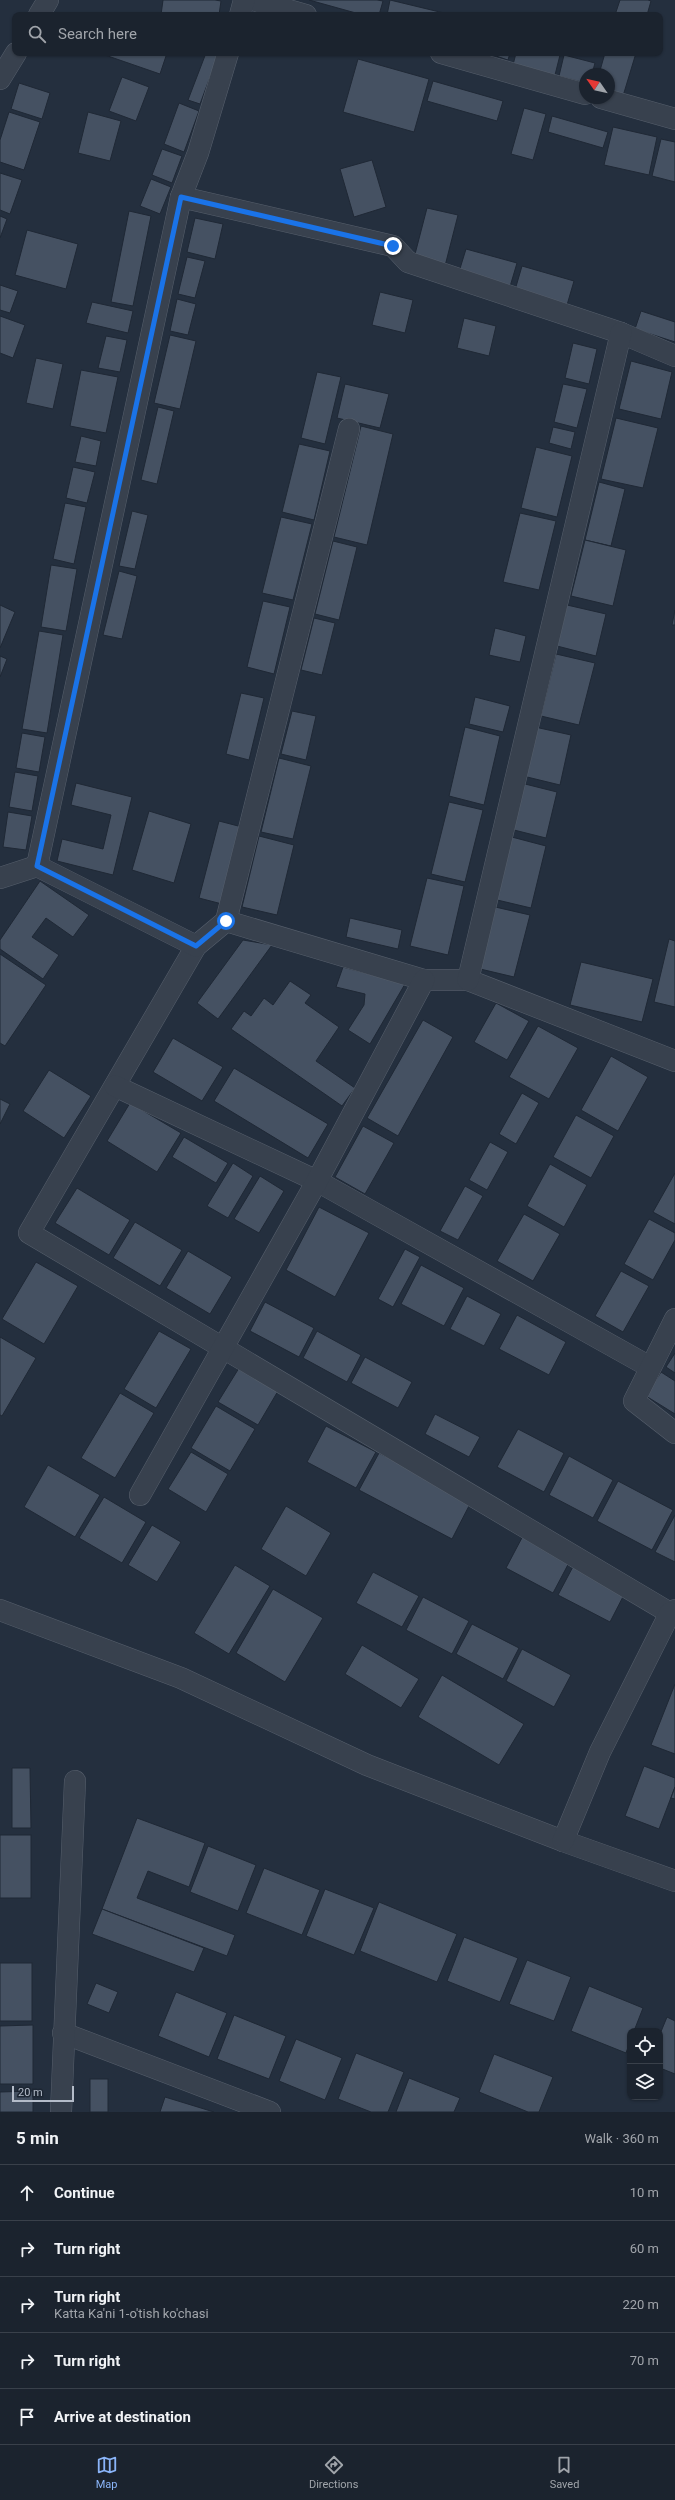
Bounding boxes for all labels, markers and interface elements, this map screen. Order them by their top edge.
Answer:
search box [12,12,663,56]
icon: search [26,23,48,45]
text: Search here [58,25,137,43]
north arrow [579,68,615,104]
route end [384,237,402,255]
route start [217,912,235,930]
map controls [627,2028,663,2100]
button: locate [627,2028,663,2064]
button: layers [627,2064,663,2100]
scale bar [12,2084,74,2103]
text: 20 m [18,2086,43,2099]
text: 5 min [16,2128,59,2148]
text: Walk · 360 m [584,2131,659,2146]
icon: ahead [16,2182,38,2204]
text: Continue [54,2184,115,2202]
text: 10 m [630,2185,659,2200]
icon: right [16,2238,38,2260]
text: Turn right [54,2240,120,2258]
text: 60 m [630,2241,659,2256]
text: Turn right [54,2288,120,2306]
icon: right [16,2294,38,2316]
text: 220 m [622,2297,659,2312]
text: Katta Ka'ni 1-o'tish ko'chasi [54,2306,209,2321]
icon: right [16,2350,38,2372]
text: Turn right [54,2352,120,2370]
text: 70 m [630,2353,659,2368]
icon: arrive [16,2406,38,2428]
text: Arrive at destination [54,2408,191,2426]
tab: Map [96,2454,118,2491]
tab: Directions [309,2454,358,2491]
tab: Saved [550,2454,579,2491]

